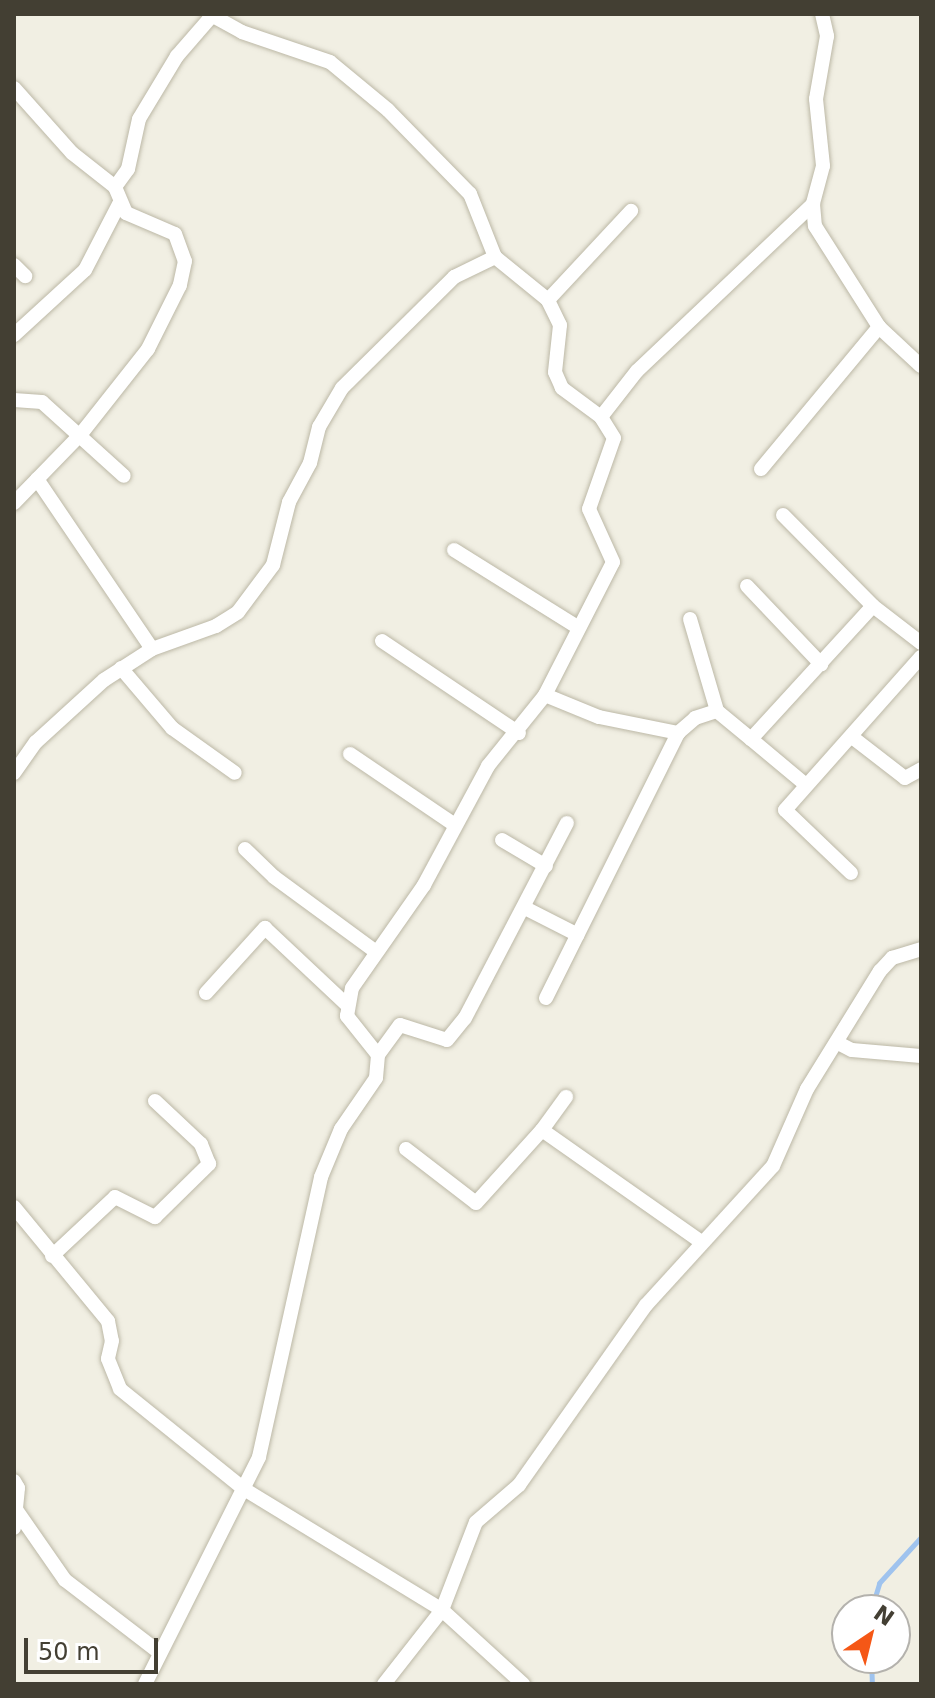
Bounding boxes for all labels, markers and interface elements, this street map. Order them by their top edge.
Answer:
north arrow [831,1594,911,1674]
text: N [869,1600,899,1631]
scale bar [28,1622,162,1672]
text: 50 m [38,1638,100,1666]

